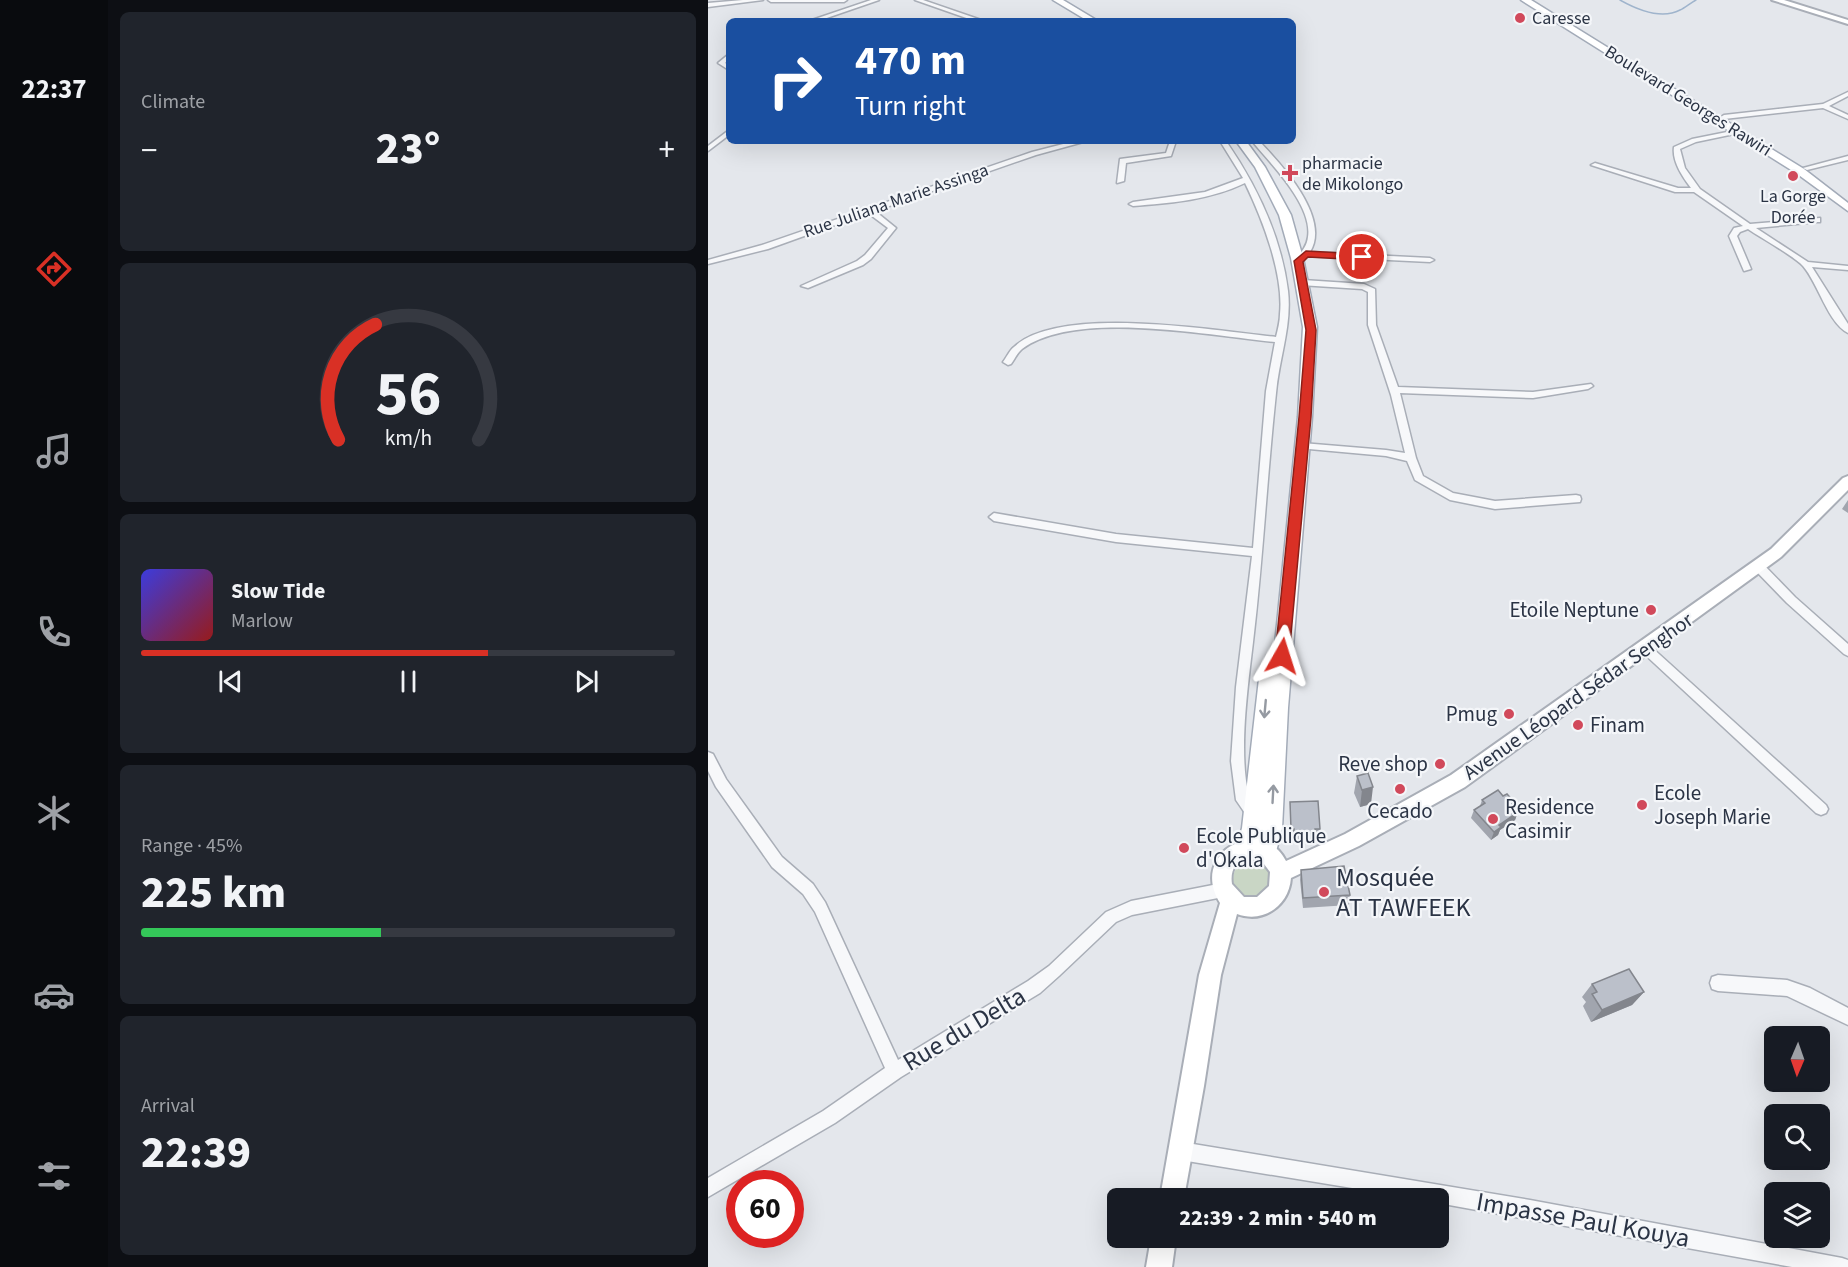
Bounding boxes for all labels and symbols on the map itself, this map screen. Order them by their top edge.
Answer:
place label: Caresse [1532,6,1590,31]
marker: Caresse [1513,11,1527,25]
street label: Boulevard Georges Rawiri [1600,39,1776,163]
place label: pharmacie de Mikolongo [1302,151,1403,197]
street label: Rue Juliana Marie Assinga [800,158,992,244]
marker: pharmacie de Mikolongo [1283,166,1297,180]
marker: La Gorge Dorée [1786,169,1800,183]
place label: La Gorge Dorée [1760,184,1826,230]
pin [1336,231,1387,282]
place label: Etoile Neptune [1509,595,1639,625]
marker: Etoile Neptune [1644,603,1658,617]
street label: Avenue Léopard Sédar Senghor [1457,605,1700,787]
position arrow [1250,624,1314,688]
one-way arrow [1259,698,1270,718]
place label: Pmug [1446,699,1497,729]
marker: Pmug [1502,707,1516,721]
place label: Finam [1590,710,1645,740]
marker: Finam [1571,718,1585,732]
place label: Reve shop [1338,749,1428,779]
marker: Reve shop [1433,757,1447,771]
place label: Ecole Joseph Marie [1654,778,1771,832]
marker: Cecado [1393,782,1407,796]
one-way arrow [1267,785,1278,805]
place label: Residence Casimir [1505,792,1594,846]
place label: Cecado [1367,796,1433,826]
marker: Ecole Joseph Marie [1635,798,1649,812]
marker: Residence Casimir [1486,812,1500,826]
place label: Ecole Publique d'Okala [1196,821,1326,875]
marker: Ecole Publique d'Okala [1177,841,1191,855]
place label: Mosquée AT TAWFEEK [1336,859,1471,926]
marker: Mosquée AT TAWFEEK [1317,885,1331,899]
street label: Rue du Delta [895,978,1033,1080]
north arrow [1764,1026,1830,1092]
speed limit sign: 60 [726,1170,804,1248]
street label: Impasse Paul Kouya [1473,1183,1693,1257]

